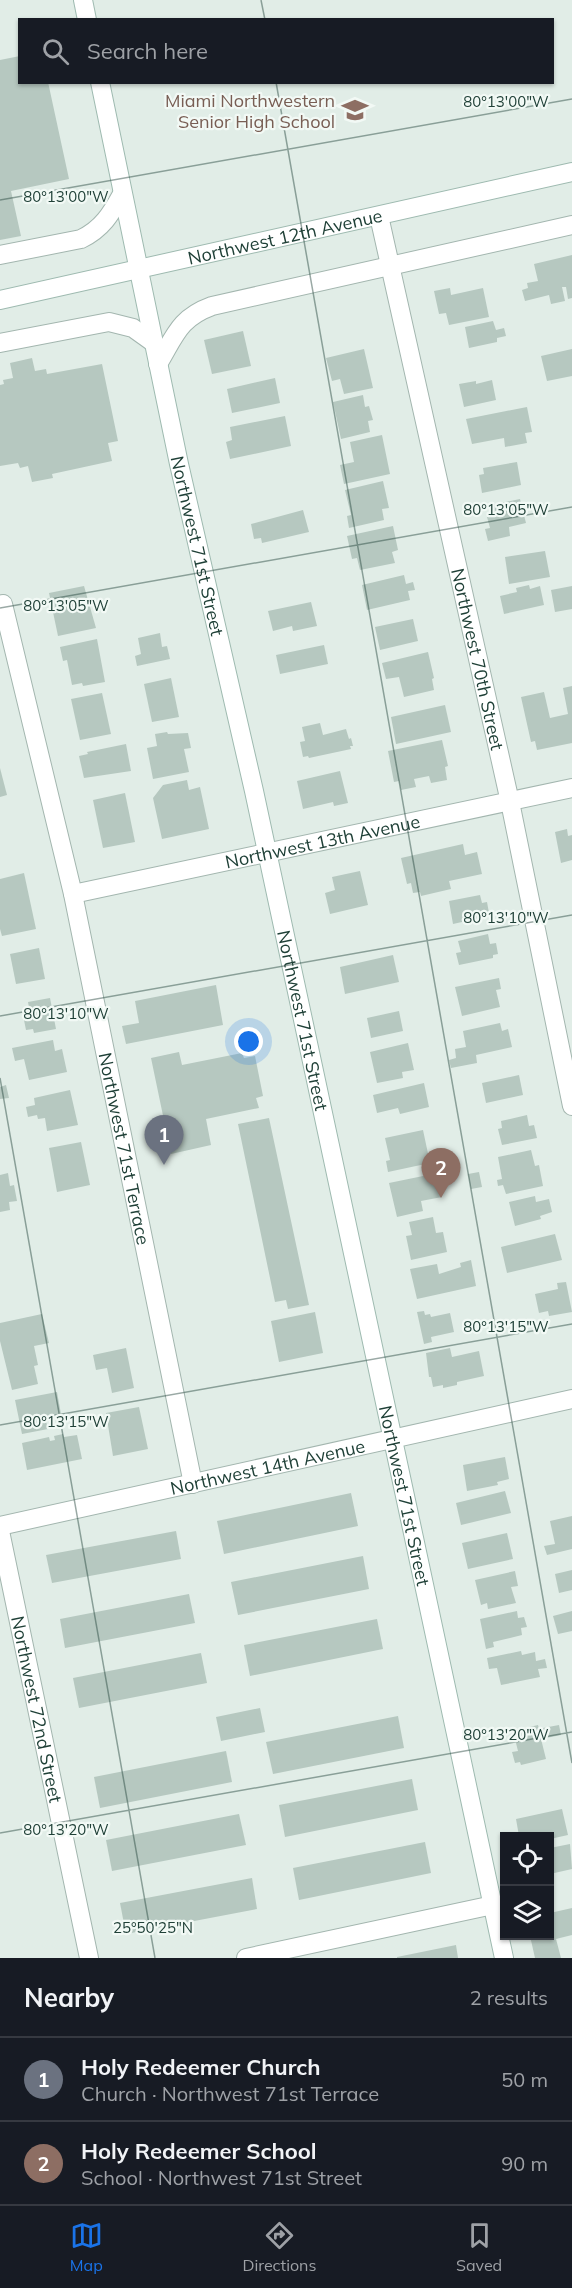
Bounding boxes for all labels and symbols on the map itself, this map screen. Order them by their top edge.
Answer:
place label: Miami Northwestern Senior High School [165,89,335,133]
text: 80°13'00"W [463,92,549,111]
school or university icon: Miami Northwestern Senior High School [340,95,370,125]
text: 80°13'00"W [23,187,109,206]
street label: Northwest 12th Avenue [186,203,384,269]
street label: Northwest 71st Street [166,454,230,638]
text: 80°13'05"W [463,500,549,519]
street label: Northwest 70th Street [447,566,510,752]
text: 80°13'05"W [23,596,109,615]
street label: Northwest 13th Avenue [223,809,422,873]
text: 80°13'10"W [463,908,549,927]
street label: Northwest 71st Street [273,928,334,1113]
text: 80°13'10"W [23,1004,109,1023]
your location [234,1027,263,1056]
street label: Northwest 71st Terrace [94,1050,156,1247]
pin: 1 [144,1116,184,1165]
pin: 2 [422,1148,460,1198]
text: 80°13'15"W [463,1317,549,1336]
street label: Northwest 71st Street [374,1403,435,1588]
text: 80°13'15"W [23,1412,109,1431]
street label: Northwest 14th Avenue [168,1434,367,1499]
street label: Northwest 72nd Street [6,1614,68,1805]
text: 80°13'20"W [463,1725,549,1744]
text: 80°13'20"W [23,1820,109,1839]
text: 25°50'25"N [113,1918,193,1937]

